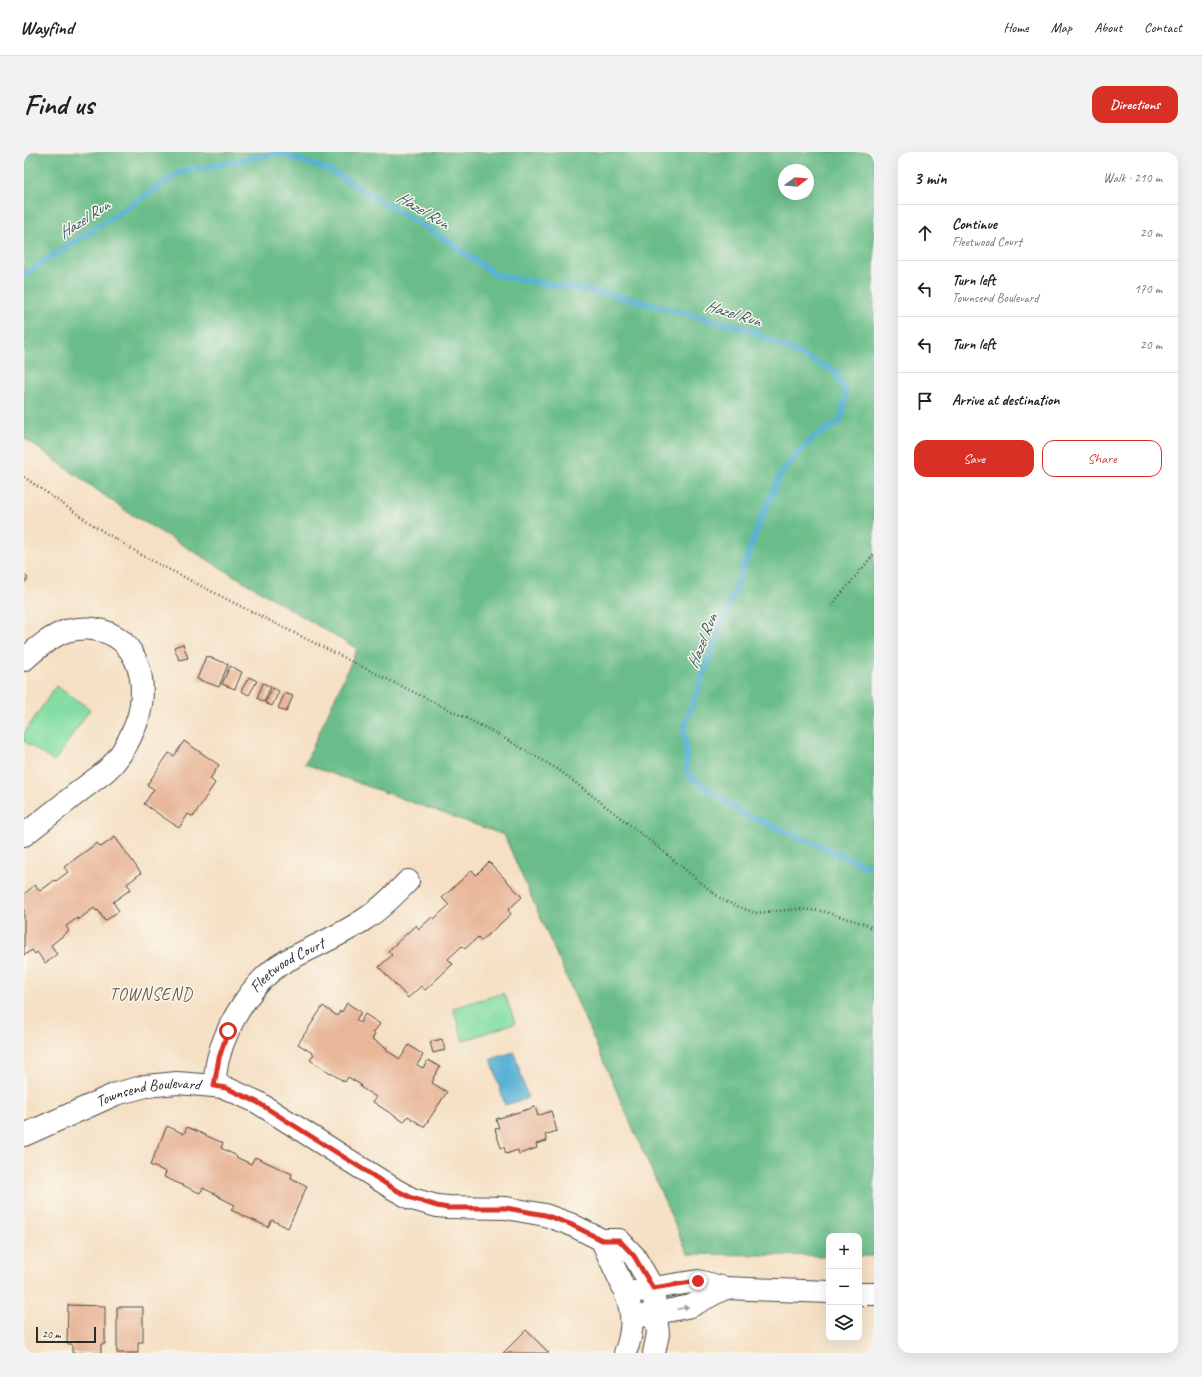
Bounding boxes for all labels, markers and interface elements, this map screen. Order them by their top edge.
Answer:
text: Wayfind [20,16,73,40]
text: Home [1003,19,1029,36]
text: Map [1051,19,1072,36]
text: About [1094,19,1122,36]
text: Contact [1144,19,1182,36]
button: Directions [1092,86,1178,123]
text: Find us [24,87,94,122]
north arrow [778,164,814,200]
text: 3 min [914,168,947,189]
text: Walk · 210 m [1103,170,1162,186]
water label: Hazel Run [393,186,455,235]
water label: Hazel Run [54,193,116,243]
text: Continue [952,215,997,234]
icon: ahead [914,222,936,244]
text: 20 m [1140,225,1162,241]
text: Fleetwood Court [952,234,1022,250]
text: Turn left [952,271,995,290]
icon: left [914,278,936,300]
text: 170 m [1134,281,1162,297]
text: Townsend Boulevard [952,290,1039,306]
water label: Hazel Run [703,295,766,332]
icon: left [914,334,936,356]
text: Turn left [952,335,995,354]
text: 20 m [1140,337,1162,353]
icon: arrive [914,390,936,412]
text: Arrive at destination [952,391,1059,410]
button: Save [914,440,1034,477]
button: Share [1042,440,1162,477]
water label: Hazel Run [682,608,723,672]
street label: Fleetwood Court [245,932,330,997]
district label: TOWNSEND [109,984,194,1005]
route start [219,1022,237,1040]
street label: Townsend Boulevard [93,1073,204,1112]
map controls [826,1233,862,1341]
button: + [826,1233,862,1269]
button: − [826,1269,862,1305]
route end [689,1272,707,1290]
one-way arrow [677,1304,690,1310]
button: layers [826,1305,862,1341]
scale bar [36,1325,96,1344]
text: 20 m [42,1327,61,1341]

